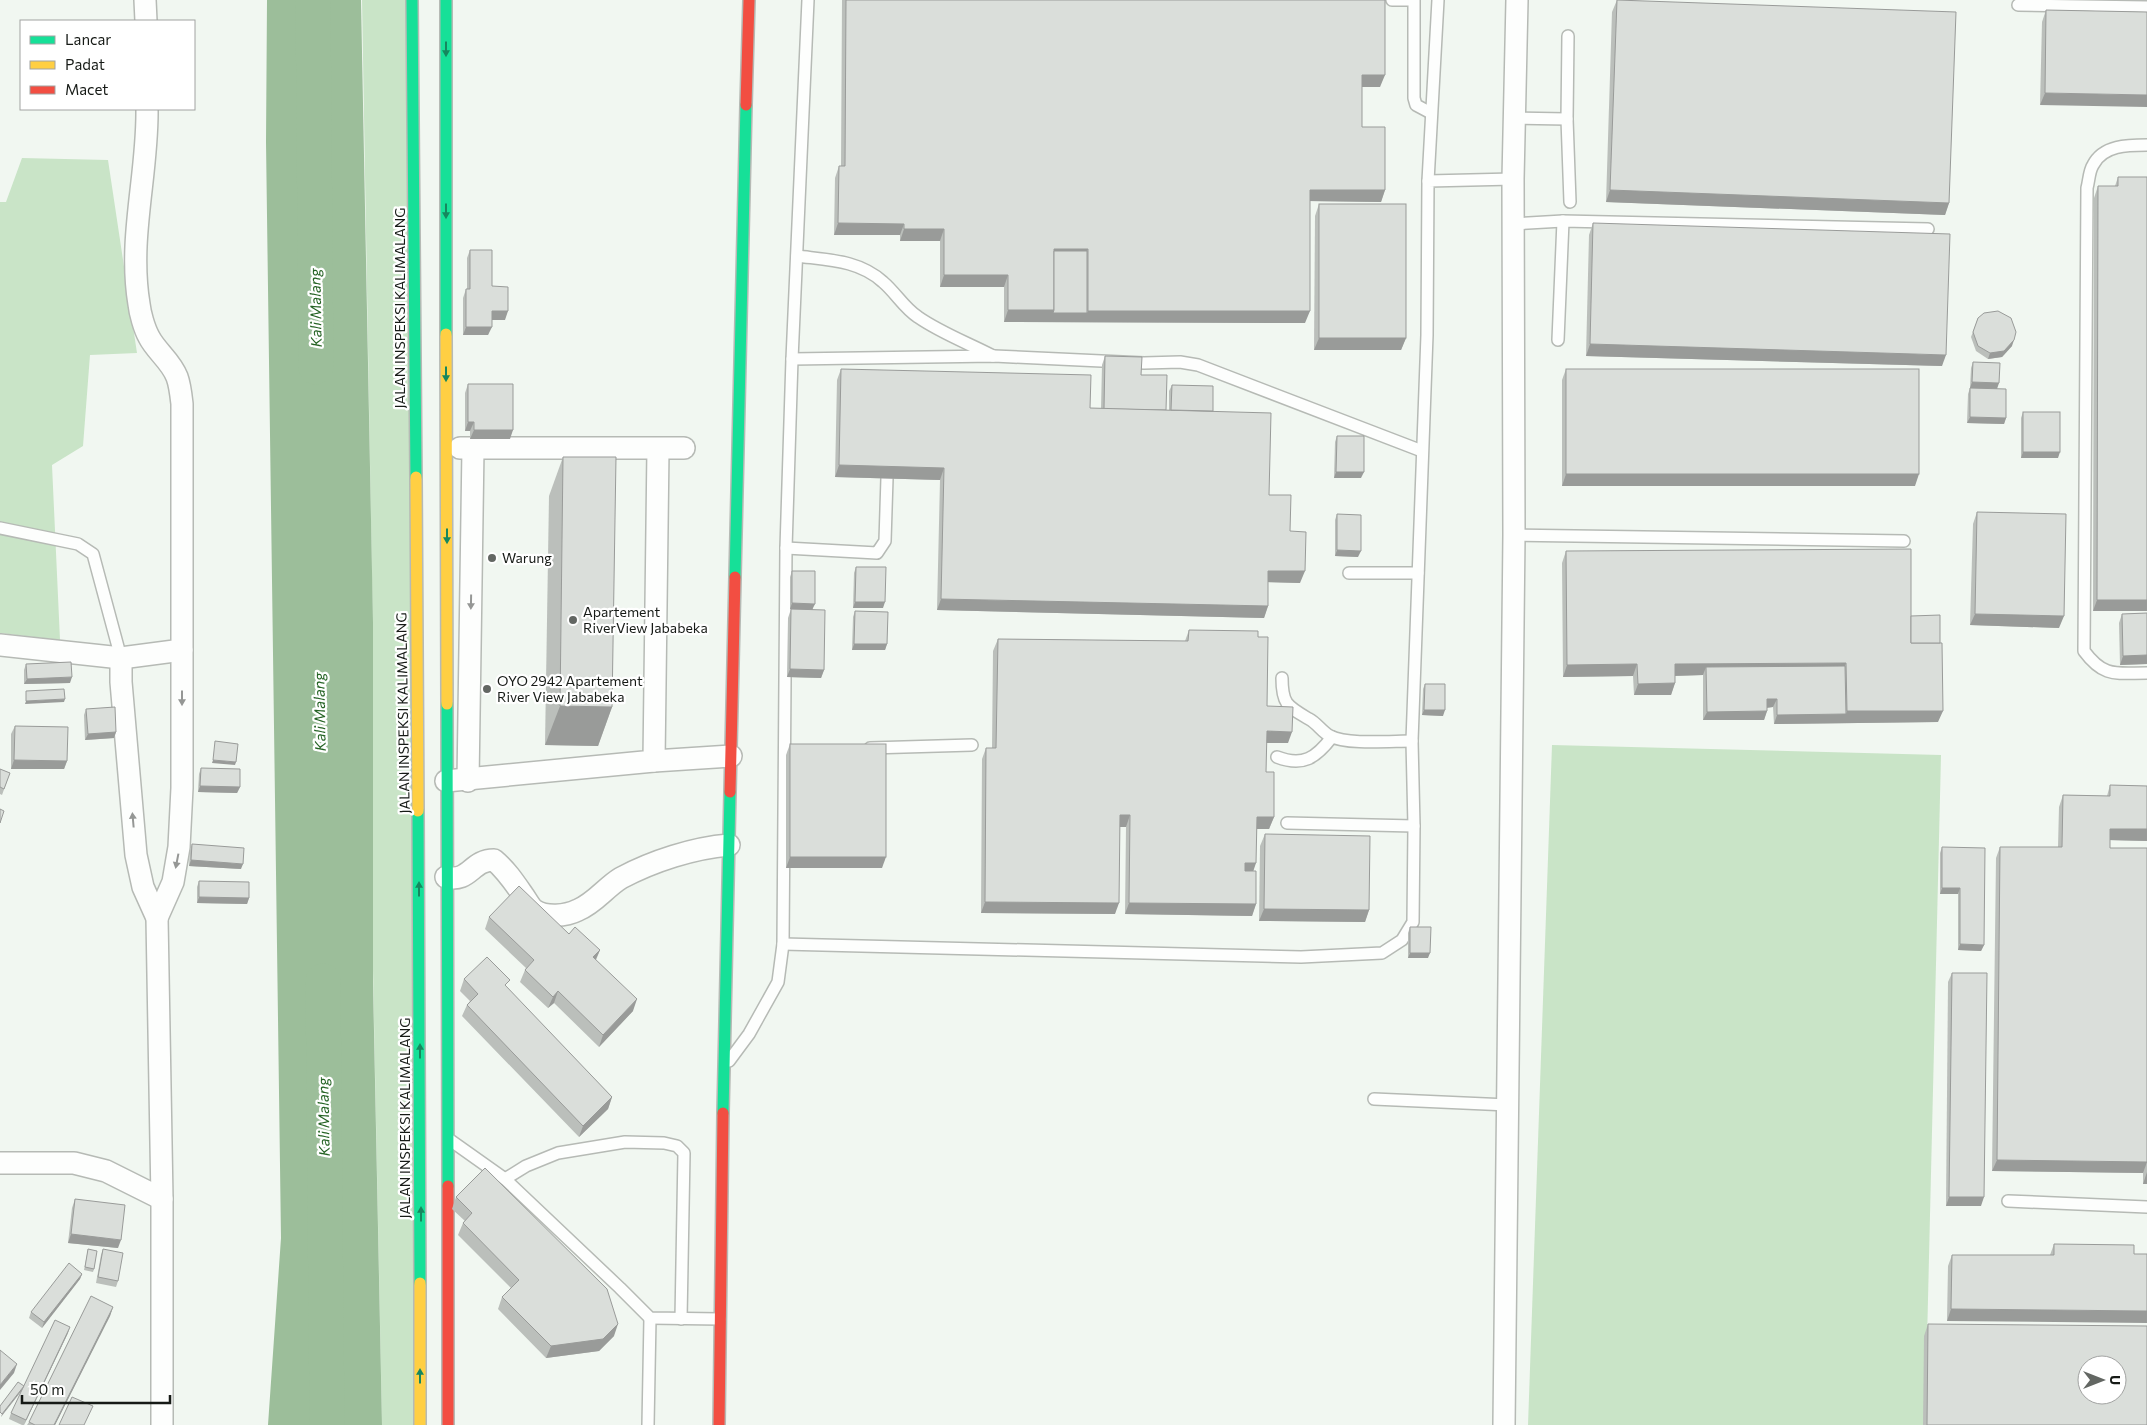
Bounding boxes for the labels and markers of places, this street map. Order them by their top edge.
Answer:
place label: Warung [502,549,552,566]
marker: Warung [486,552,498,564]
place label: Apartement RiverView Jababeka [583,603,708,636]
marker: Apartement RiverView Jababeka [567,614,579,626]
place label: OYO 2942 Apartement River View Jababeka [497,672,643,705]
marker: OYO 2942 Apartement River View Jababeka [481,683,493,695]

